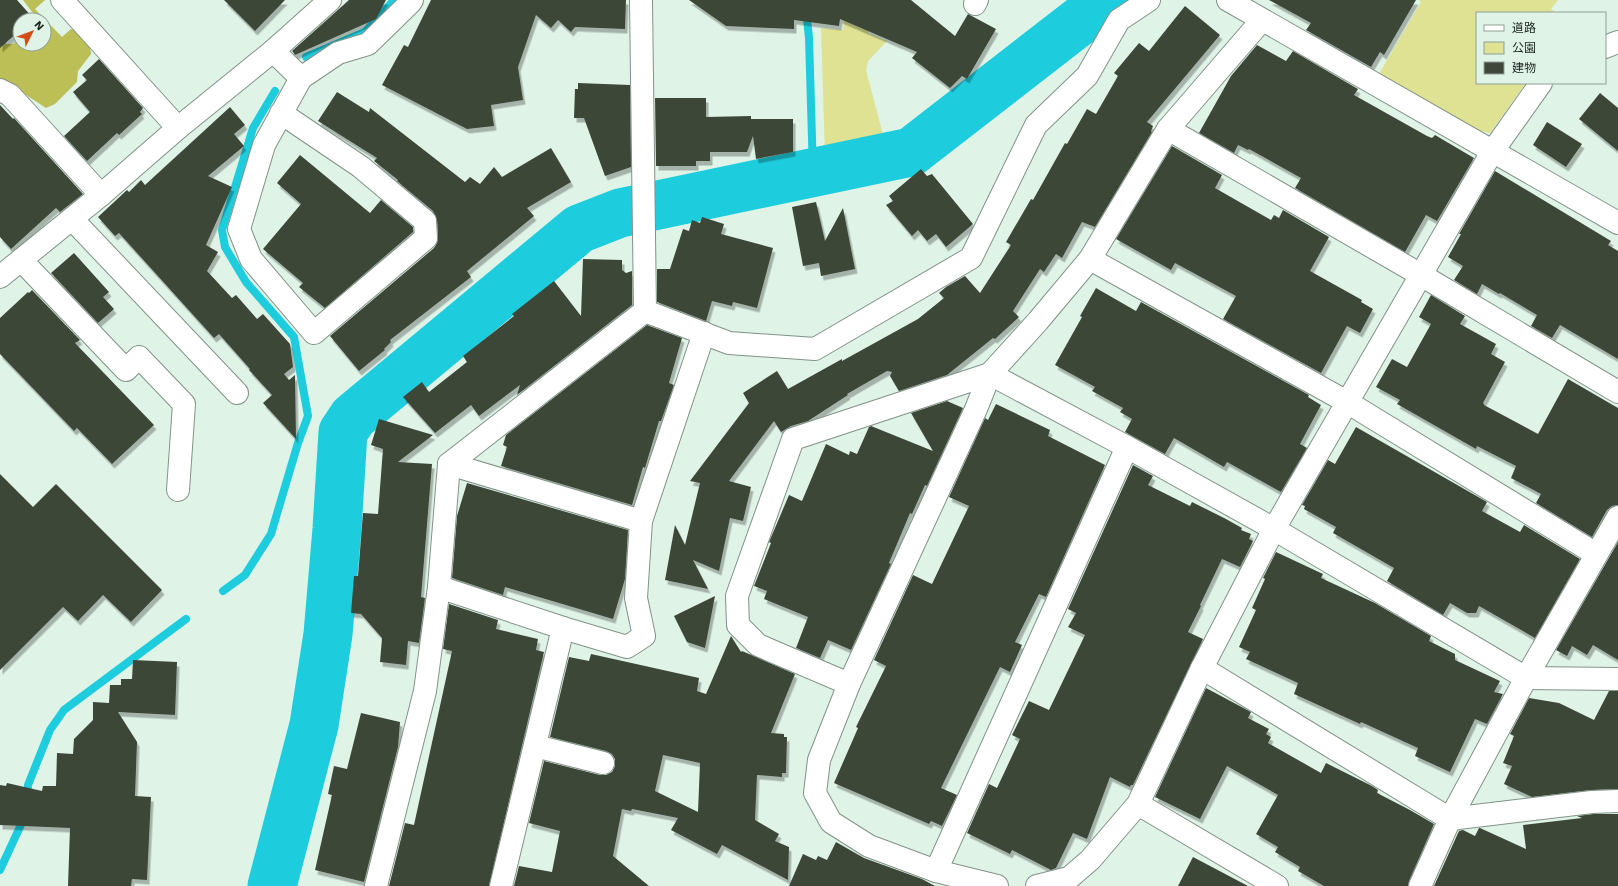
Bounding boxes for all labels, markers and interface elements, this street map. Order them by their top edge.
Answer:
north arrow [12,12,52,52]
legend [1476,12,1606,84]
text: N [32,18,47,33]
text: 道路 [1512,21,1536,35]
text: 公園 [1512,41,1536,55]
text: 建物 [1512,61,1536,75]

